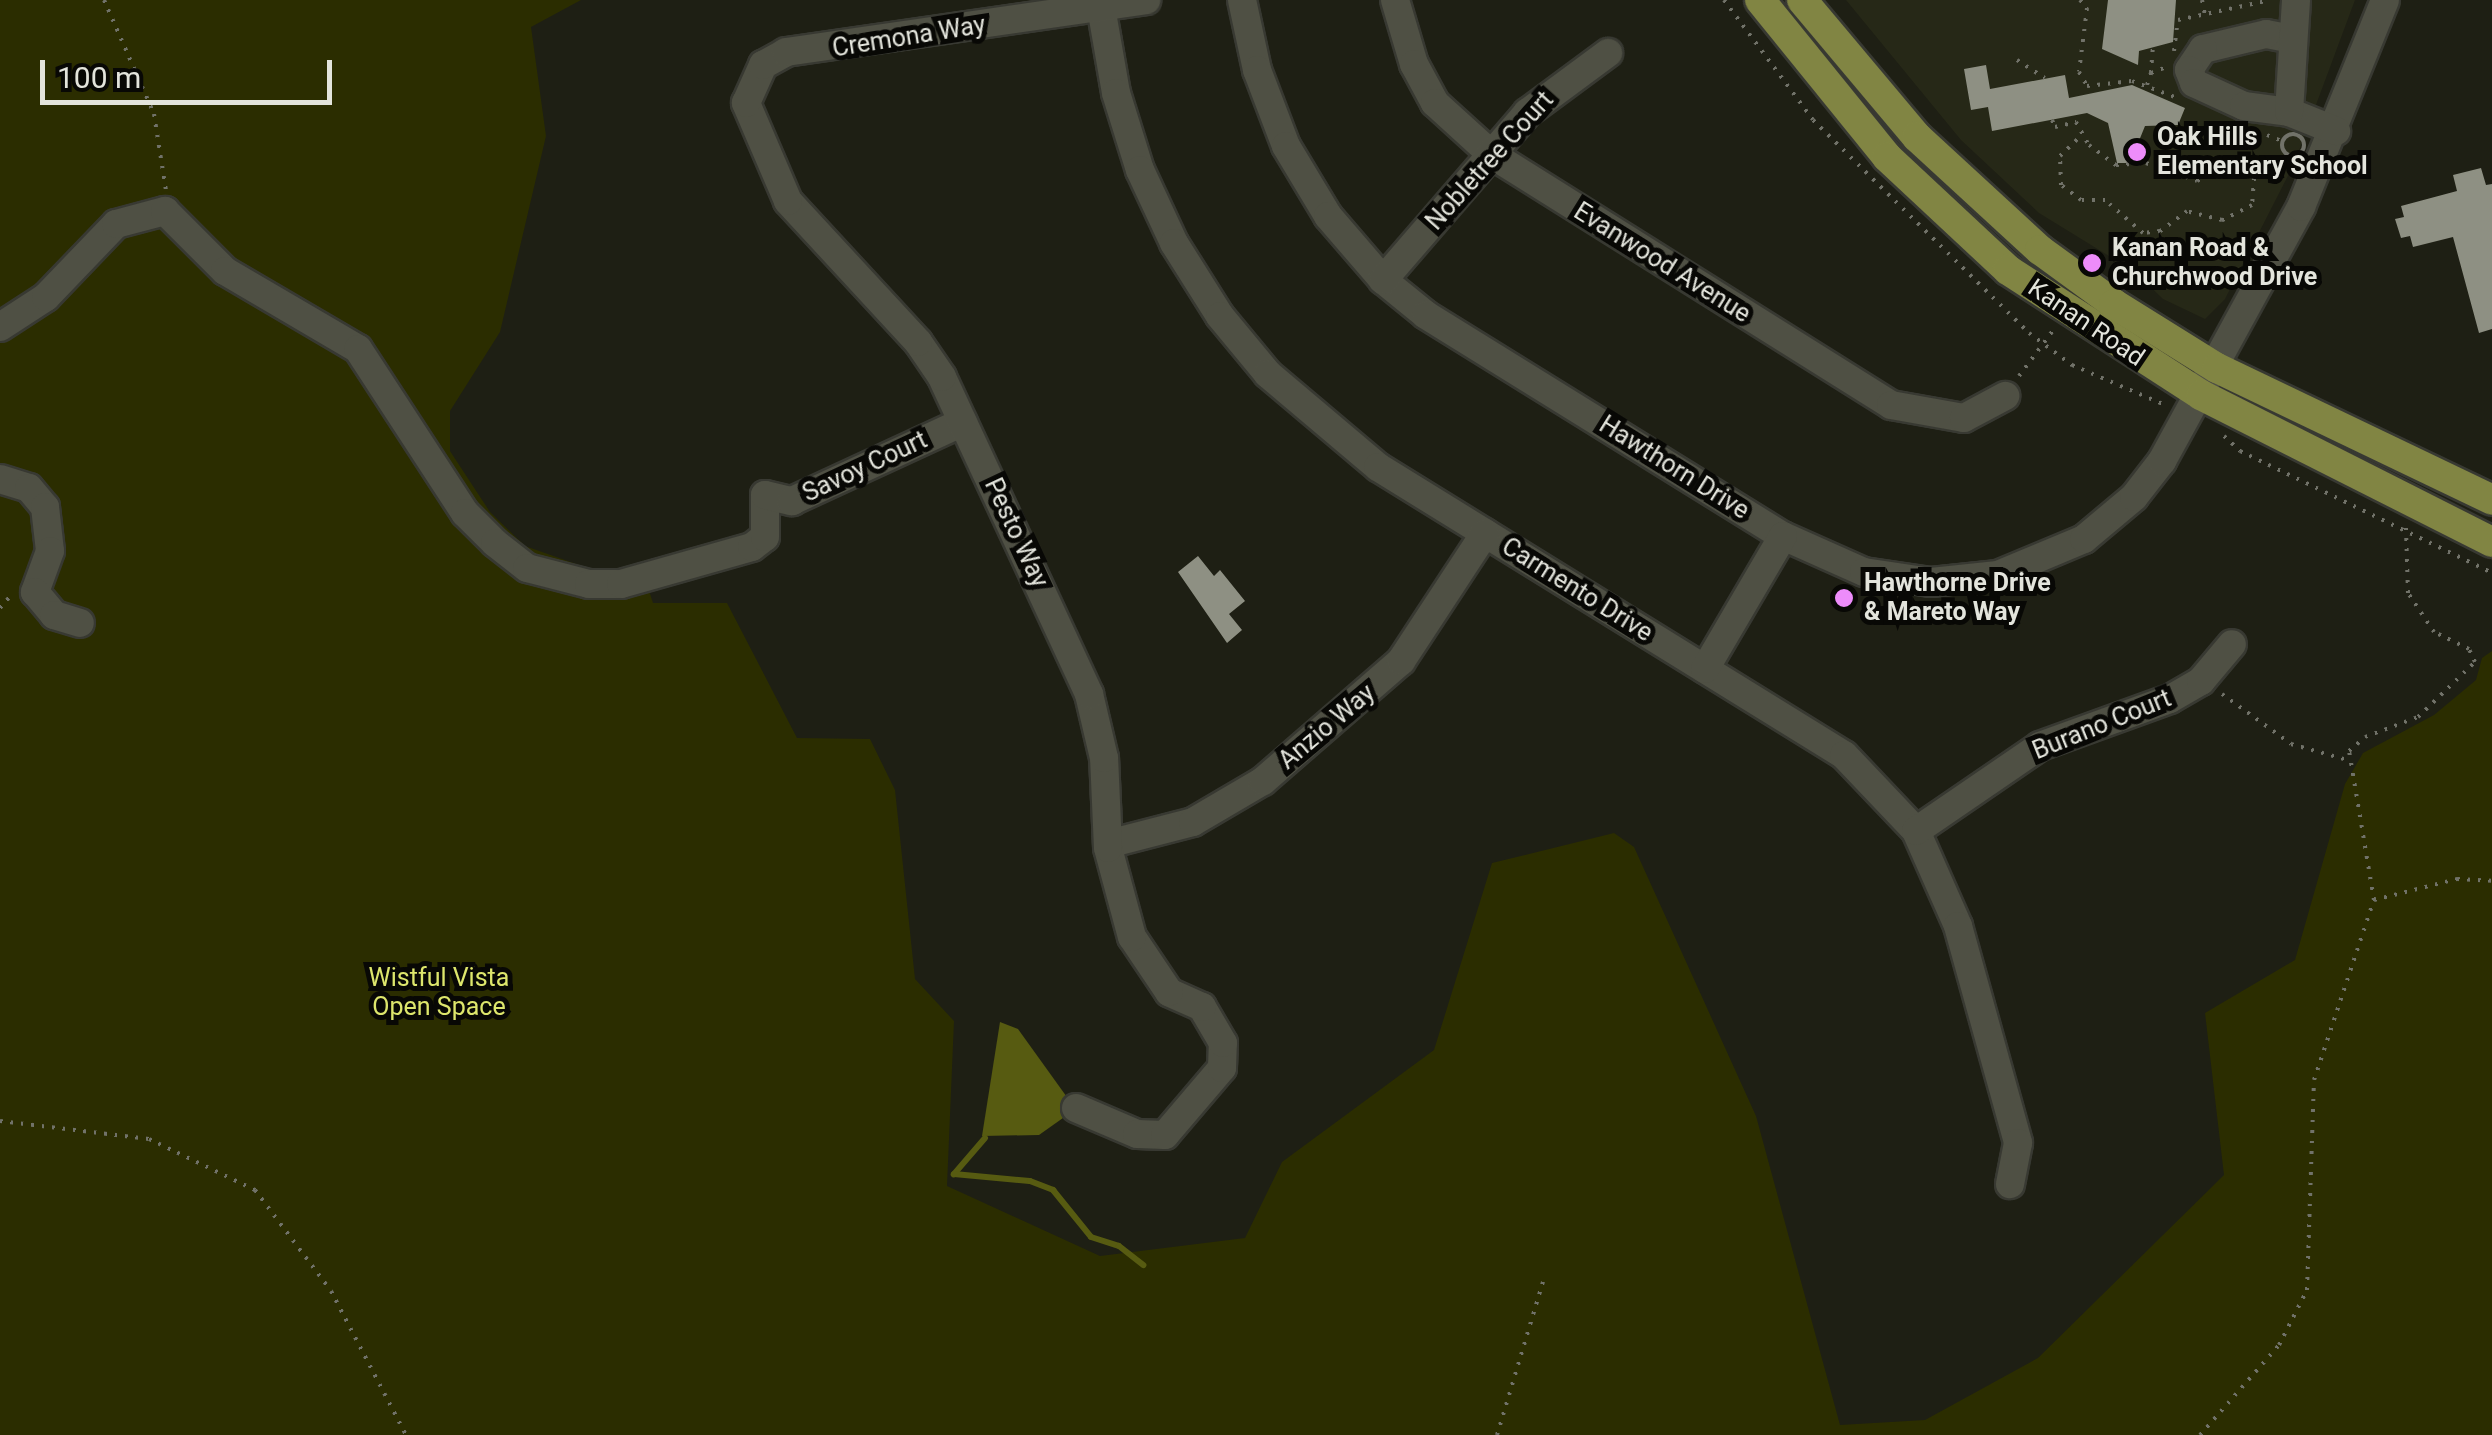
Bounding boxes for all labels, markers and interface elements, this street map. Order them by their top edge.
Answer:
street label: Cremona Way [830,10,988,64]
scale bar [45,40,338,102]
text: 100 m [57,60,141,95]
street label: Nobletree Court [1420,86,1560,236]
place label: Oak Hills Elementary School [2157,123,2368,182]
marker: Oak Hills Elementary School [2126,141,2148,163]
street label: Evanwood Avenue [1568,197,1756,329]
place label: Kanan Road & Churchwood Drive [2112,234,2317,293]
marker: Kanan Road & Churchwood Drive [2081,252,2103,274]
street label: Kanan Road [2022,273,2150,373]
street label: Hawthorn Drive [1594,410,1754,526]
street label: Savoy Court [798,425,932,509]
street label: Pesto Way [978,474,1054,592]
street label: Carmento Drive [1496,532,1658,648]
place label: Hawthorne Drive & Mareto Way [1864,569,2051,628]
marker: Hawthorne Drive & Mareto Way [1833,587,1855,609]
street label: Anzio Way [1273,678,1381,776]
street label: Burano Court [2028,684,2176,766]
park label: Wistful Vista Open Space [369,964,509,1023]

